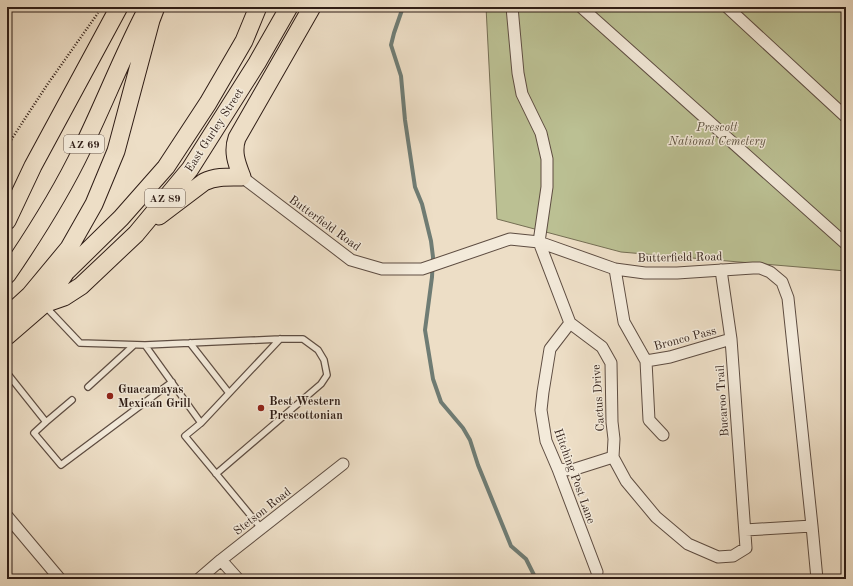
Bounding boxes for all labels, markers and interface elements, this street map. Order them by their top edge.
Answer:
street label: East Gurley Street [183,87,246,175]
park label: Prescott National Cemetery [667,122,766,148]
road number: AZ 69 [64,135,104,153]
road number: AZ 89 [145,189,185,207]
street label: Butterfield Road [286,194,362,254]
street label: Butterfield Road [637,251,723,265]
street label: Bronco Pass [653,325,718,353]
street label: Cactus Drive [591,364,607,432]
street label: Bucaroo Trail [715,365,731,437]
place label: Guacamayas Mexican Grill [118,384,191,410]
marker: Guacamayas Mexican Grill [105,391,115,401]
place label: Best Western Prescottonian [269,396,343,422]
marker: Best Western Prescottonian [256,403,266,413]
street label: Hitching Post Lane [551,427,597,526]
street label: Stetson Road [232,486,294,538]

